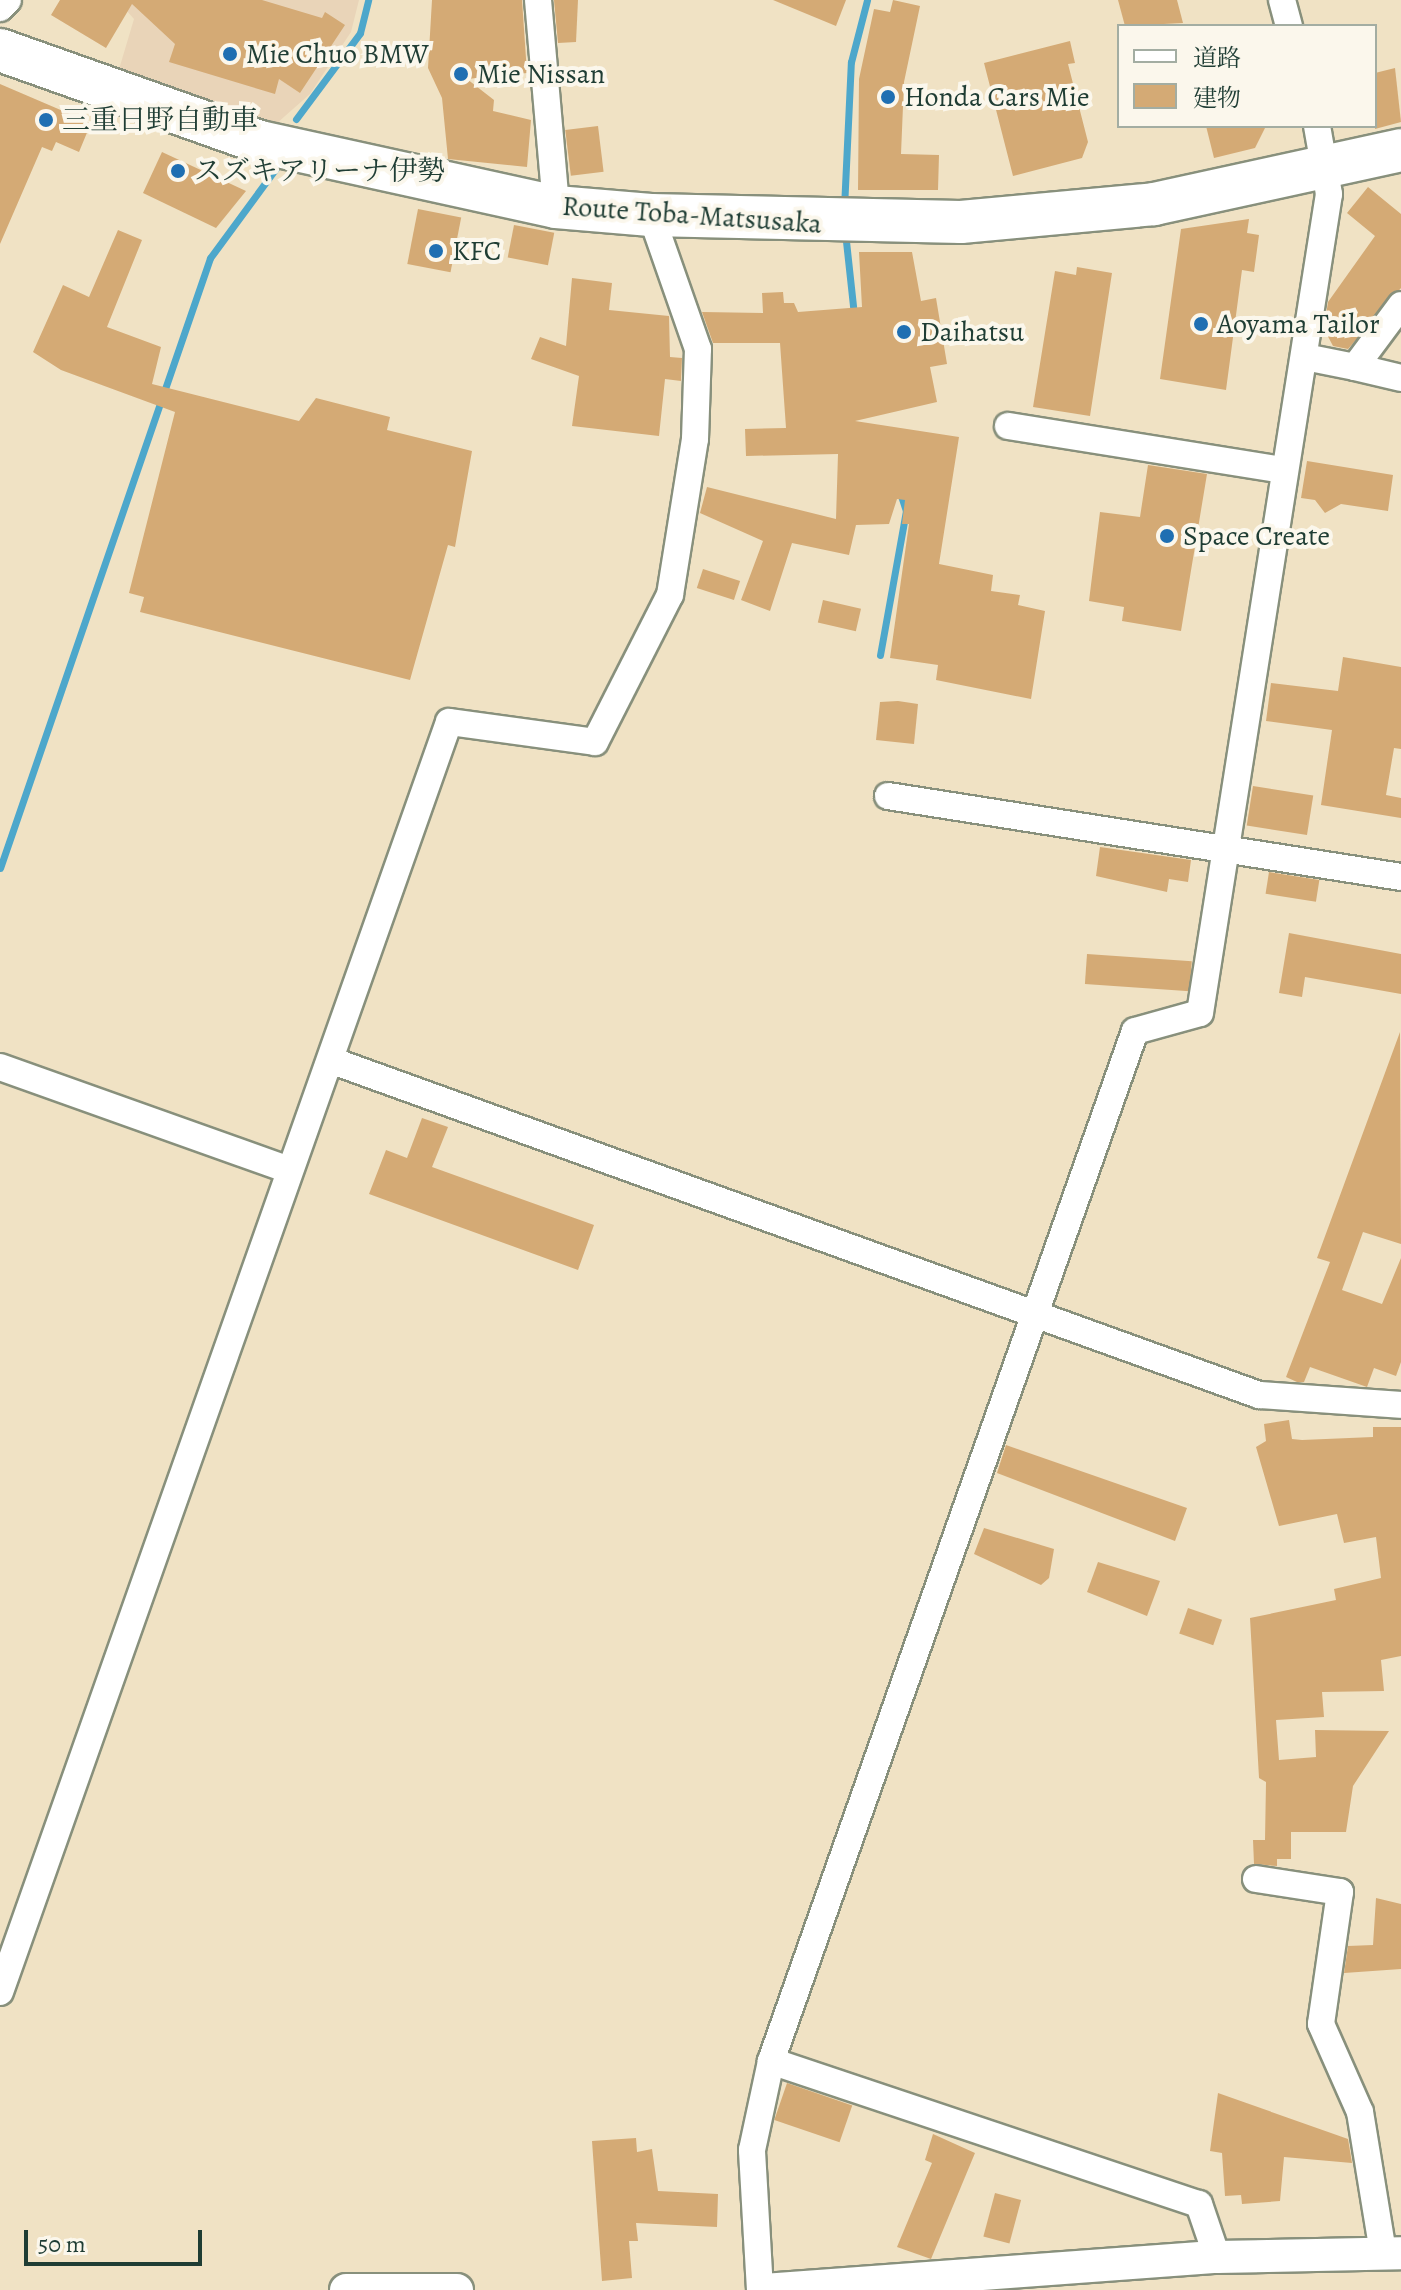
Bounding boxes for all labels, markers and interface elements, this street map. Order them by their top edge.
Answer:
legend [1117,24,1377,128]
place label: Mie Chuo BMW [246,37,429,71]
text: 道路 [1193,42,1241,74]
marker: Mie Chuo BMW [221,45,239,63]
place label: Mie Nissan [477,57,605,91]
marker: Mie Nissan [452,65,470,83]
place label: Honda Cars Mie [904,80,1089,114]
text: 建物 [1193,82,1241,114]
marker: Honda Cars Mie [879,88,897,106]
place label: 三重日野自動車 [62,103,258,137]
marker: 三重日野自動車 [37,111,55,129]
place label: スズキアリーナ伊勢 [194,154,446,188]
marker: スズキアリーナ伊勢 [169,162,187,180]
street label: Route Toba-Matsusaka [561,189,823,241]
place label: KFC [452,234,501,268]
marker: KFC [427,242,445,260]
place label: Aoyama Tailor [1217,307,1380,341]
place label: Daihatsu [920,315,1024,349]
marker: Aoyama Tailor [1192,315,1210,333]
marker: Daihatsu [895,323,913,341]
place label: Space Create [1183,519,1330,553]
marker: Space Create [1158,527,1176,545]
scale bar [28,2214,206,2264]
text: 50 m [38,2228,86,2260]

